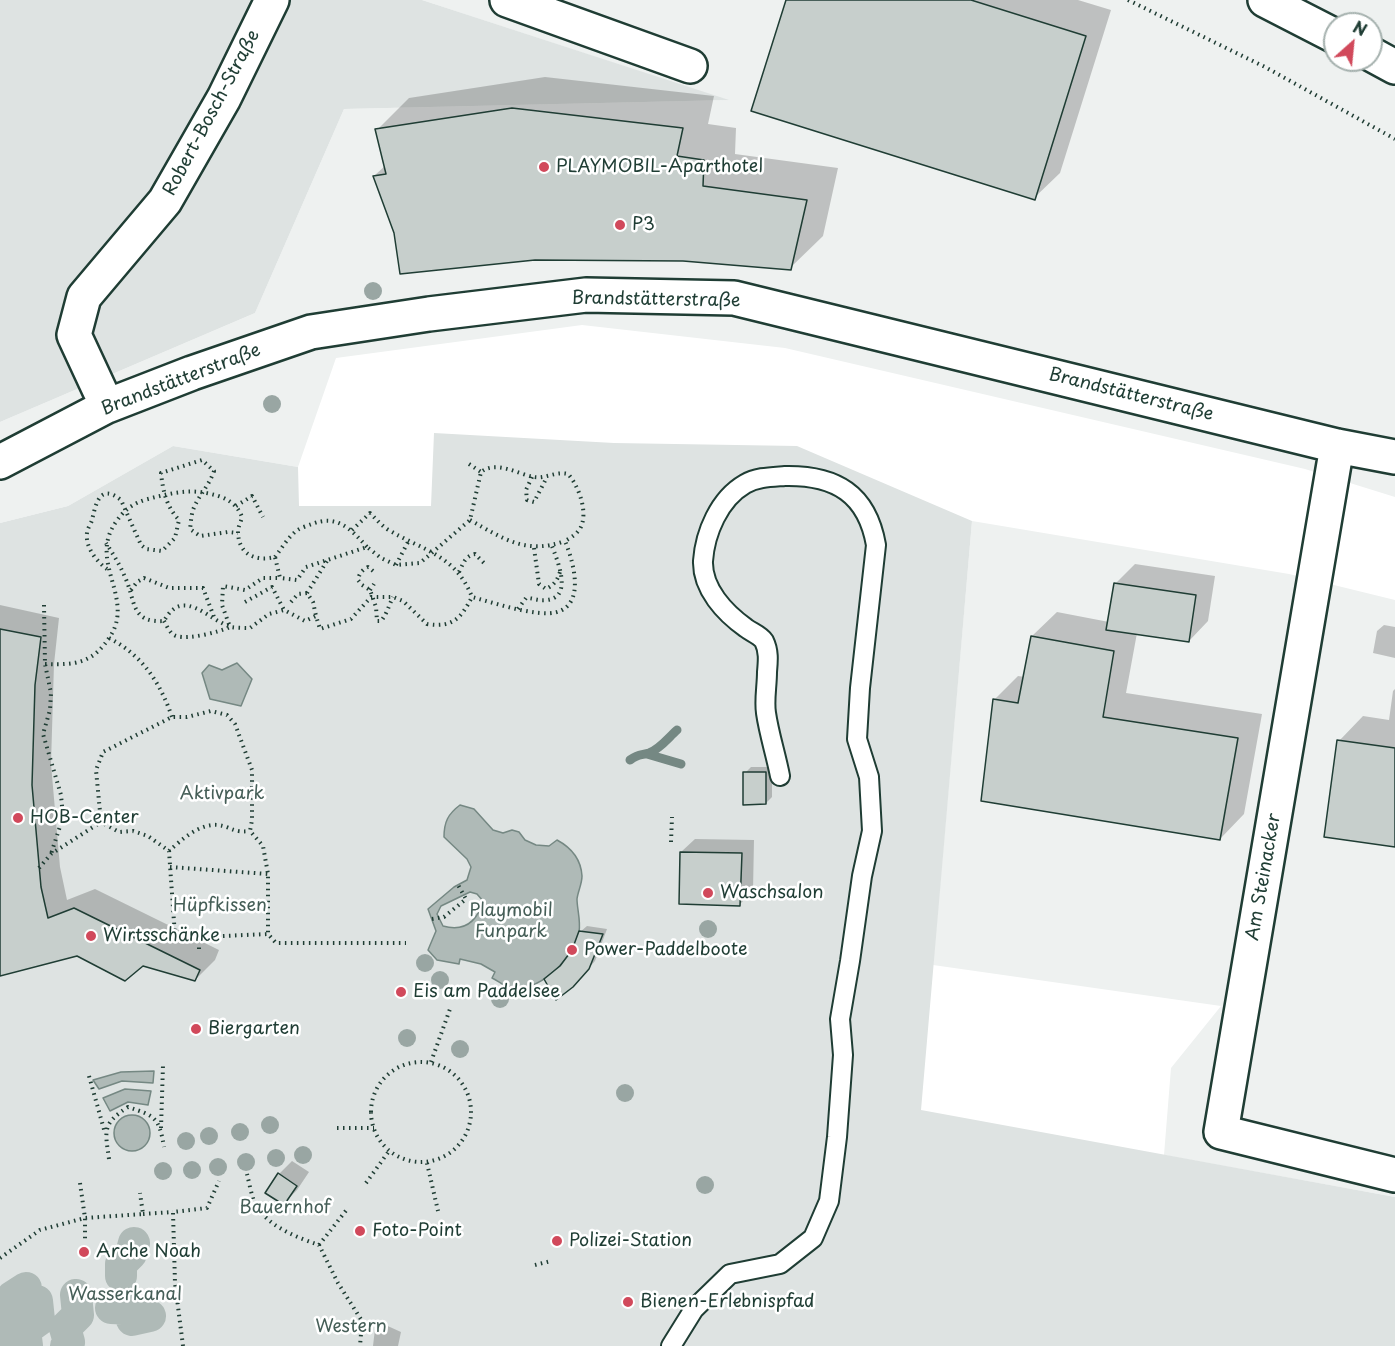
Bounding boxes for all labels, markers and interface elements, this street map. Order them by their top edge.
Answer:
north arrow [1323,12,1383,72]
text: N [1349,14,1371,41]
street label: Robert-Bosch-Straße [159,27,265,199]
place label: PLAYMOBIL-Aparthotel [556,156,763,178]
marker: PLAYMOBIL-Aparthotel [537,160,551,174]
place label: P3 [632,214,655,236]
marker: P3 [613,218,627,232]
street label: Brandstätterstraße [571,288,741,312]
street label: Brandstätterstraße [98,340,264,420]
street label: Brandstätterstraße [1046,364,1216,426]
park label: Aktivpark [180,783,264,805]
place label: HOB-Center [30,807,139,829]
marker: HOB-Center [11,811,25,825]
street label: Am Steinacker [1242,812,1286,942]
place label: Waschsalon [720,882,823,904]
marker: Waschsalon [701,886,715,900]
park label: Hüpfkissen [173,895,267,917]
park label: Playmobil Funpark [469,900,553,942]
place label: Wirtsschänke [103,925,220,947]
marker: Wirtsschänke [84,929,98,943]
place label: Power-Paddelboote [584,939,747,961]
marker: Power-Paddelboote [565,943,579,957]
place label: Eis am Paddelsee [413,981,560,1003]
marker: Eis am Paddelsee [394,985,408,999]
place label: Biergarten [208,1018,300,1040]
marker: Biergarten [189,1022,203,1036]
park label: Bauernhof [239,1197,331,1219]
place label: Foto-Point [372,1220,462,1242]
marker: Foto-Point [353,1224,367,1238]
place label: Polizei-Station [569,1230,692,1252]
marker: Polizei-Station [550,1234,564,1248]
place label: Arche Noah [96,1241,201,1263]
marker: Arche Noah [77,1245,91,1259]
park label: Wasserkanal [68,1284,182,1306]
place label: Bienen-Erlebnispfad [640,1291,815,1313]
marker: Bienen-Erlebnispfad [621,1295,635,1309]
park label: Western [315,1316,387,1338]

